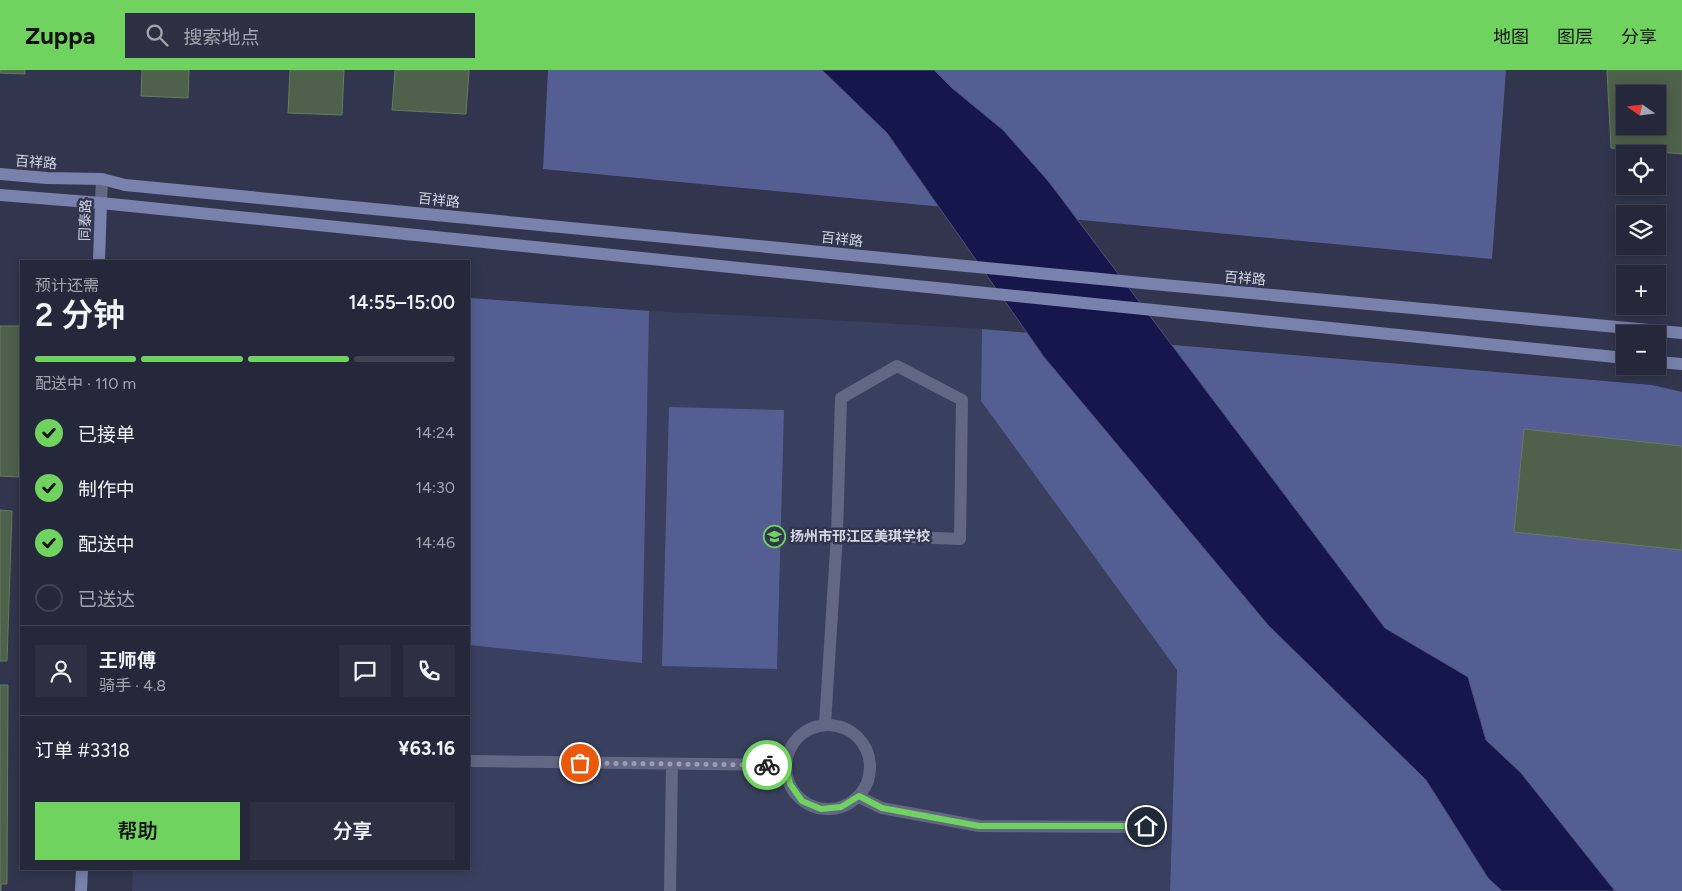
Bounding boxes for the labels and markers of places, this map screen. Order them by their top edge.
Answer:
school or university icon: 扬州市邗江区美琪学校 [762,524,786,548]
place label: 扬州市邗江区美琪学校 [790,528,930,545]
pin [559,742,601,784]
pin [1125,805,1167,847]

